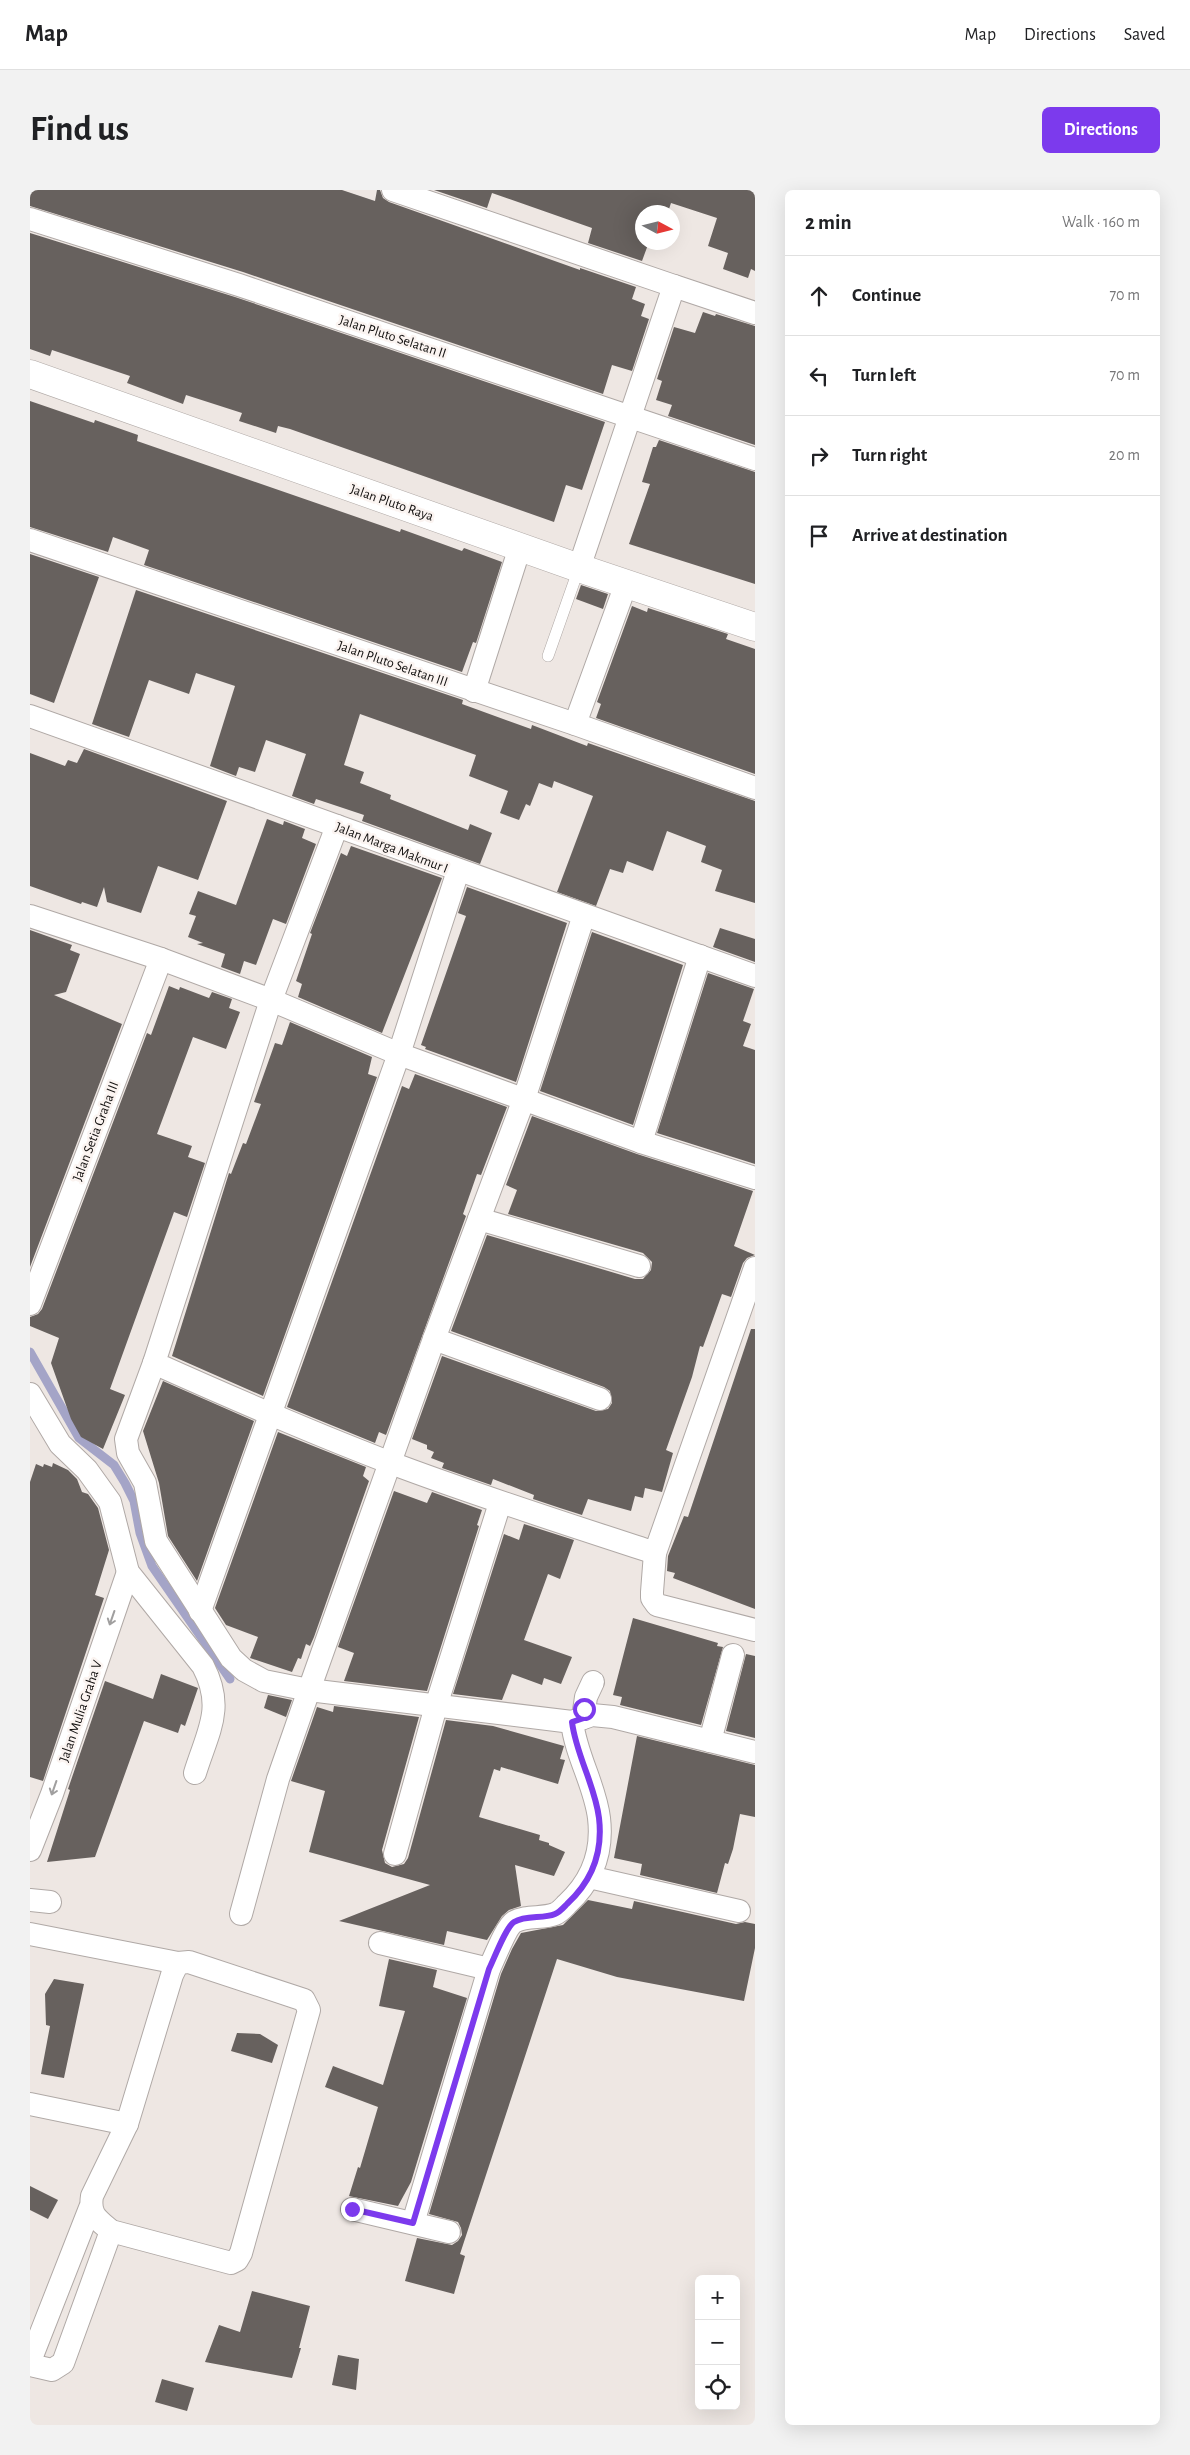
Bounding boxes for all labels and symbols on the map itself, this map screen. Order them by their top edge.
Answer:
north arrow [635,205,680,250]
street label: Jalan Pluto Selatan II [337,313,448,361]
street label: Jalan Pluto Raya [348,482,436,524]
street label: Jalan Pluto Selatan III [336,639,450,689]
street label: Jalan Marga Makmur I [333,820,450,876]
street label: Jalan Setia Graha III [70,1080,121,1183]
one-way arrow [107,1609,116,1625]
street label: Jalan Mulia Graha V [57,1659,105,1764]
route start [573,1698,596,1721]
one-way arrow [49,1780,58,1795]
route end [341,2198,364,2221]

